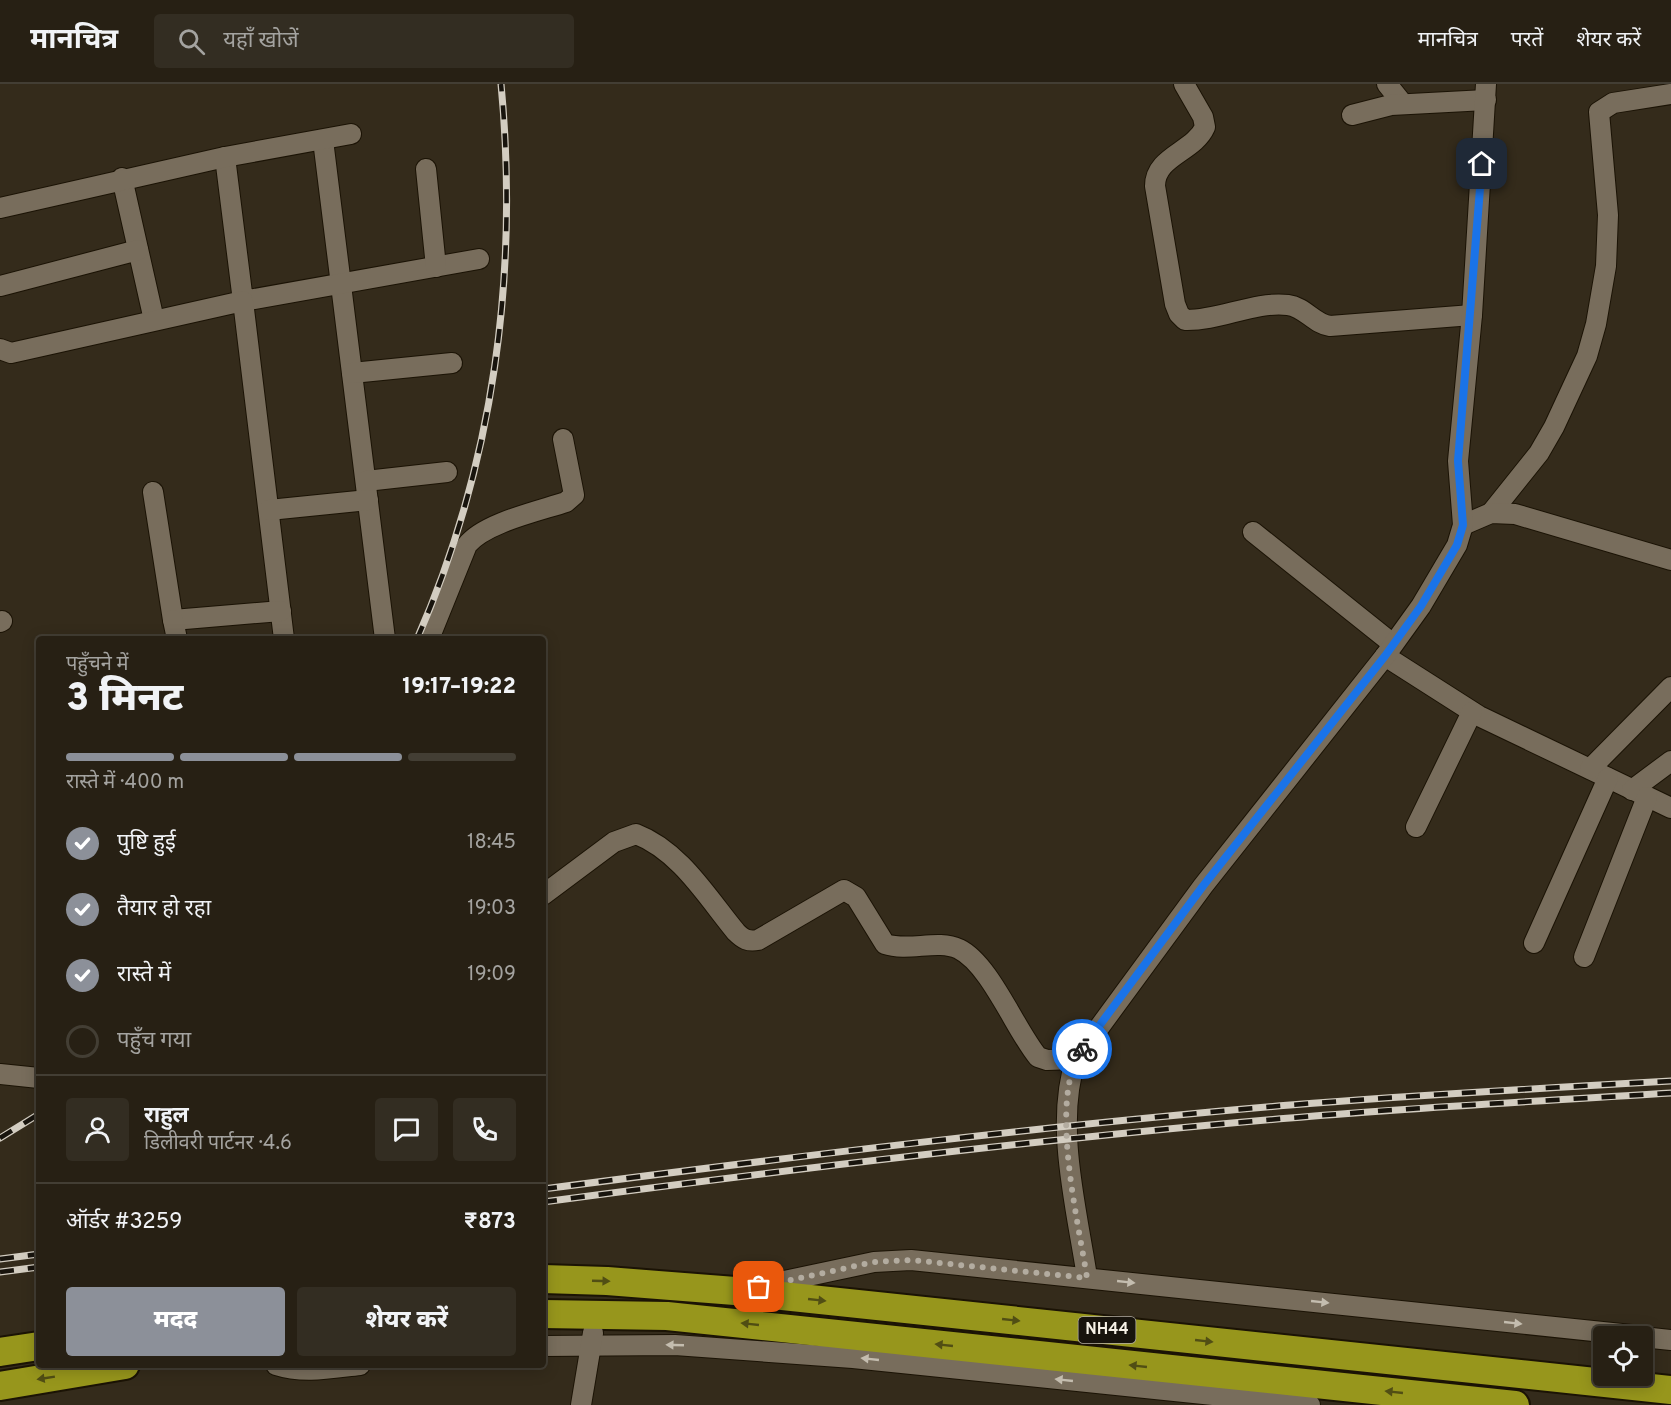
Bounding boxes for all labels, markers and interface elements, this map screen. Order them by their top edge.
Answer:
search box [154,14,574,68]
text: मानचित्र [30,23,118,59]
icon: search [175,25,208,58]
text: मानचित्र [1418,27,1478,54]
text: परतें [1511,27,1543,54]
text: शेयर करें [1576,27,1641,54]
text: यहाँ खोजें [223,28,299,55]
pin [1456,138,1507,189]
icon: home [1465,147,1498,180]
text: पहुँचने में [66,652,128,678]
text: 19:17–19:22 [402,674,516,701]
text: 3 मिनट [66,676,183,725]
text: रास्ते में · 400 m [66,770,184,796]
icon: check [66,827,99,860]
text: पुष्टि हुई [117,830,176,857]
text: 18:45 [467,830,516,856]
icon: check [66,893,99,926]
text: तैयार हो रहा [117,896,211,923]
text: 19:03 [467,896,516,922]
icon: check [66,959,99,992]
text: रास्ते में [117,962,171,989]
text: 19:09 [467,962,516,988]
courier [1052,1019,1112,1079]
text: पहुँच गया [117,1028,191,1055]
icon: bike [1066,1033,1099,1066]
button: person [66,1098,129,1161]
button: chat [375,1098,438,1161]
button: phone [453,1098,516,1161]
text: राहुल [144,1103,189,1130]
text: डिलीवरी पार्टनर · 4.6 [144,1131,292,1157]
text: ऑर्डर #3259 [66,1209,182,1236]
text: ₹873 [464,1209,516,1236]
pin [733,1261,784,1312]
icon: bag [742,1270,775,1303]
one-way arrow [592,1276,611,1286]
one-way arrow [1116,1277,1135,1287]
button: मदद [66,1287,285,1356]
button: शेयर करें [297,1287,516,1356]
one-way arrow [807,1295,826,1305]
one-way arrow [1310,1298,1329,1307]
one-way arrow [1001,1315,1020,1325]
road number: NH44 [1078,1317,1136,1343]
one-way arrow [1504,1318,1523,1328]
one-way arrow [740,1319,759,1329]
map controls [1593,1326,1653,1386]
button: locate [1593,1326,1653,1386]
one-way arrow [1195,1336,1214,1345]
one-way arrow [666,1340,685,1350]
one-way arrow [934,1340,953,1349]
one-way arrow [860,1355,879,1364]
one-way arrow [1128,1361,1147,1370]
one-way arrow [37,1374,56,1383]
one-way arrow [1054,1375,1073,1384]
one-way arrow [1385,1388,1404,1397]

